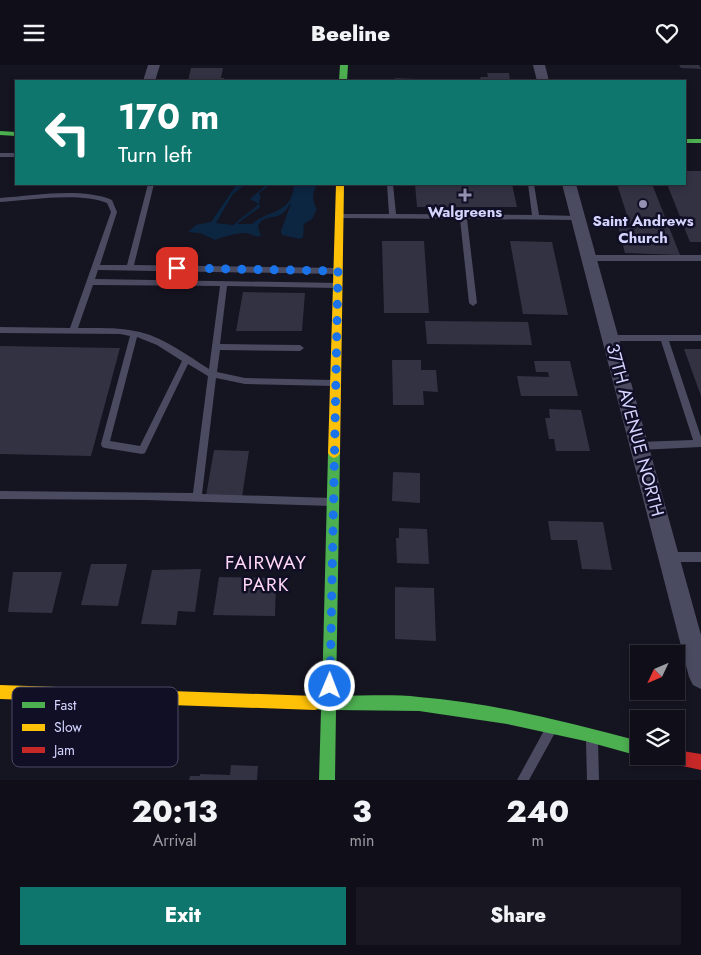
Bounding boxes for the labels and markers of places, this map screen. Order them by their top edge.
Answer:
marker: Walgreens [459,189,471,201]
marker: Saint Andrews Church [637,198,649,210]
place label: Walgreens [428,201,502,223]
place label: Saint Andrews Church [593,210,694,249]
pin [156,247,198,289]

